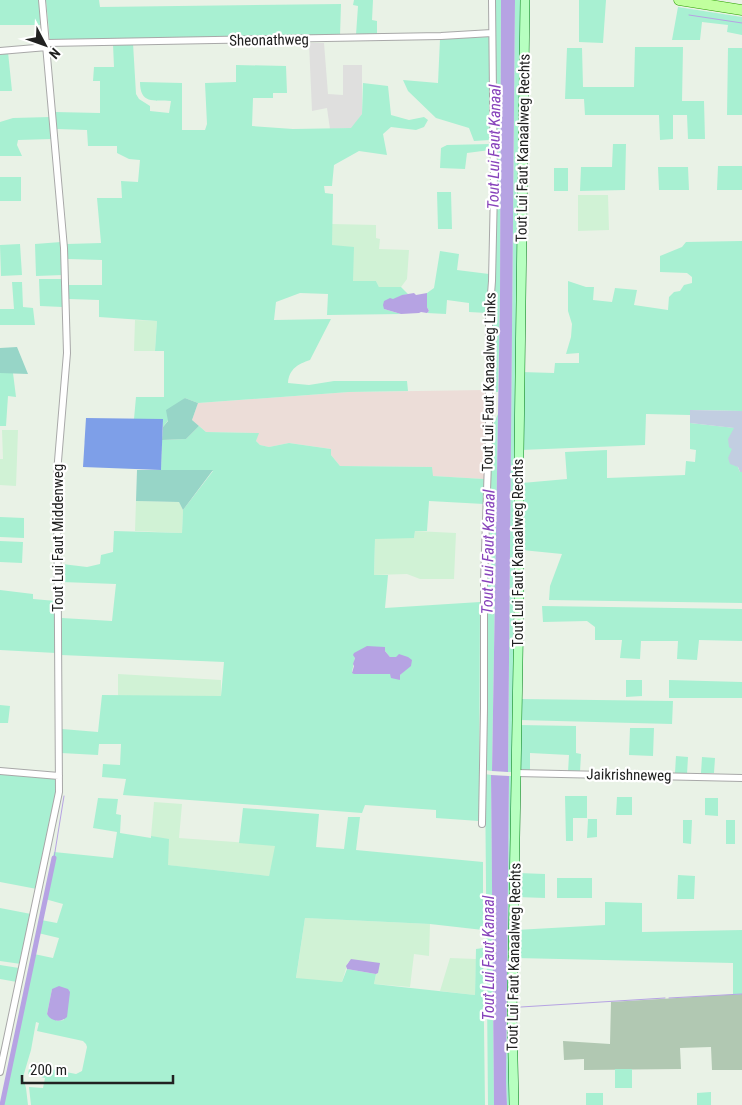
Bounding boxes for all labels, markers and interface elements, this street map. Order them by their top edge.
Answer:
north arrow [20,20,70,70]
street label: Sheonathweg [229,30,309,50]
text: N [46,45,64,62]
street label: Tout Lui Faut Kanaalweg Rechts [512,53,534,242]
water label: Tout Lui Faut Kanaal [483,84,505,210]
street label: Tout Lui Faut Kanaalweg Links [478,292,500,472]
street label: Tout Lui Faut Kanaalweg Rechts [509,459,527,647]
street label: Tout Lui Faut Middenweg [49,464,67,612]
water label: Tout Lui Faut Kanaal [477,489,499,615]
street label: Jaikrishneweg [586,765,672,785]
street label: Tout Lui Faut Kanaalweg Rechts [503,862,525,1051]
water label: Tout Lui Faut Kanaal [479,895,498,1020]
scale bar [22,1052,174,1084]
text: 200 m [30,1061,67,1079]

